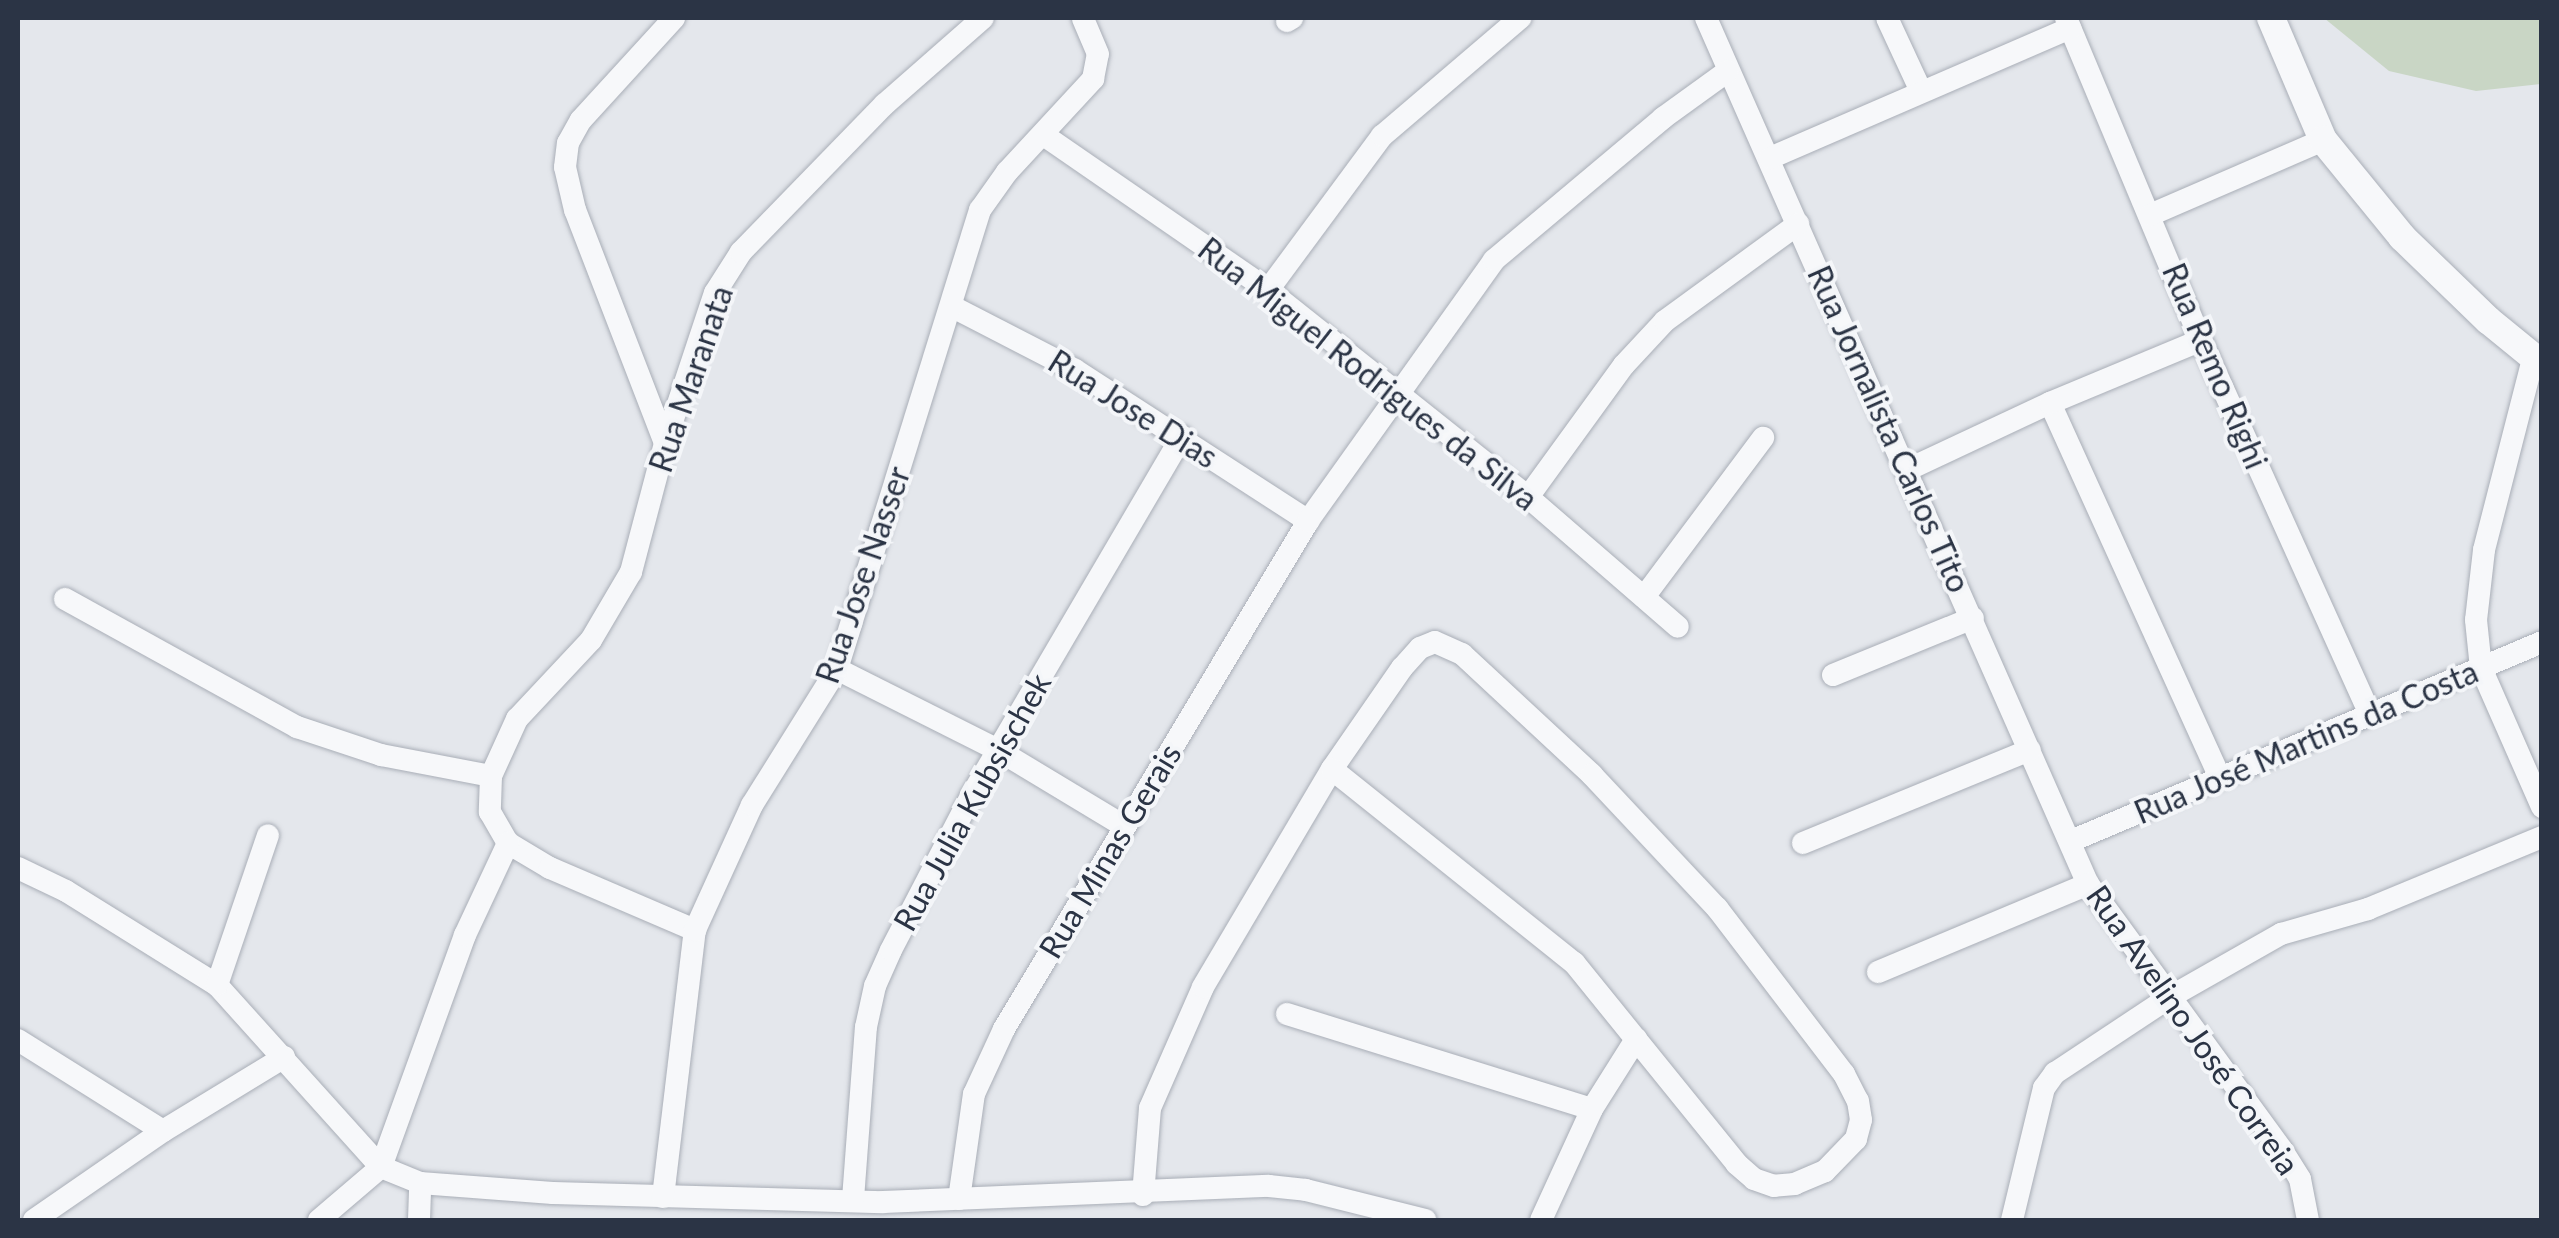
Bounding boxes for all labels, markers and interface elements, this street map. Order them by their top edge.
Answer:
street label: Rua Miguel Rodrigues da Silva [1191,230,1545,518]
street label: Rua Remo Righi [2154,257,2276,475]
street label: Rua Jornalista Carlos Tito [1799,259,1979,599]
street label: Rua Maranata [641,281,741,477]
street label: Rua Jose Dias [1041,342,1225,476]
street label: Rua Jose Nasser [808,461,918,689]
street label: Rua José Martins da Costa [2128,652,2484,832]
street label: Rua Julia Kubsischek [885,666,1059,938]
street label: Rua Minas Gerais [1031,737,1189,965]
street label: Rua Avelino José Correia [2078,877,2308,1183]

